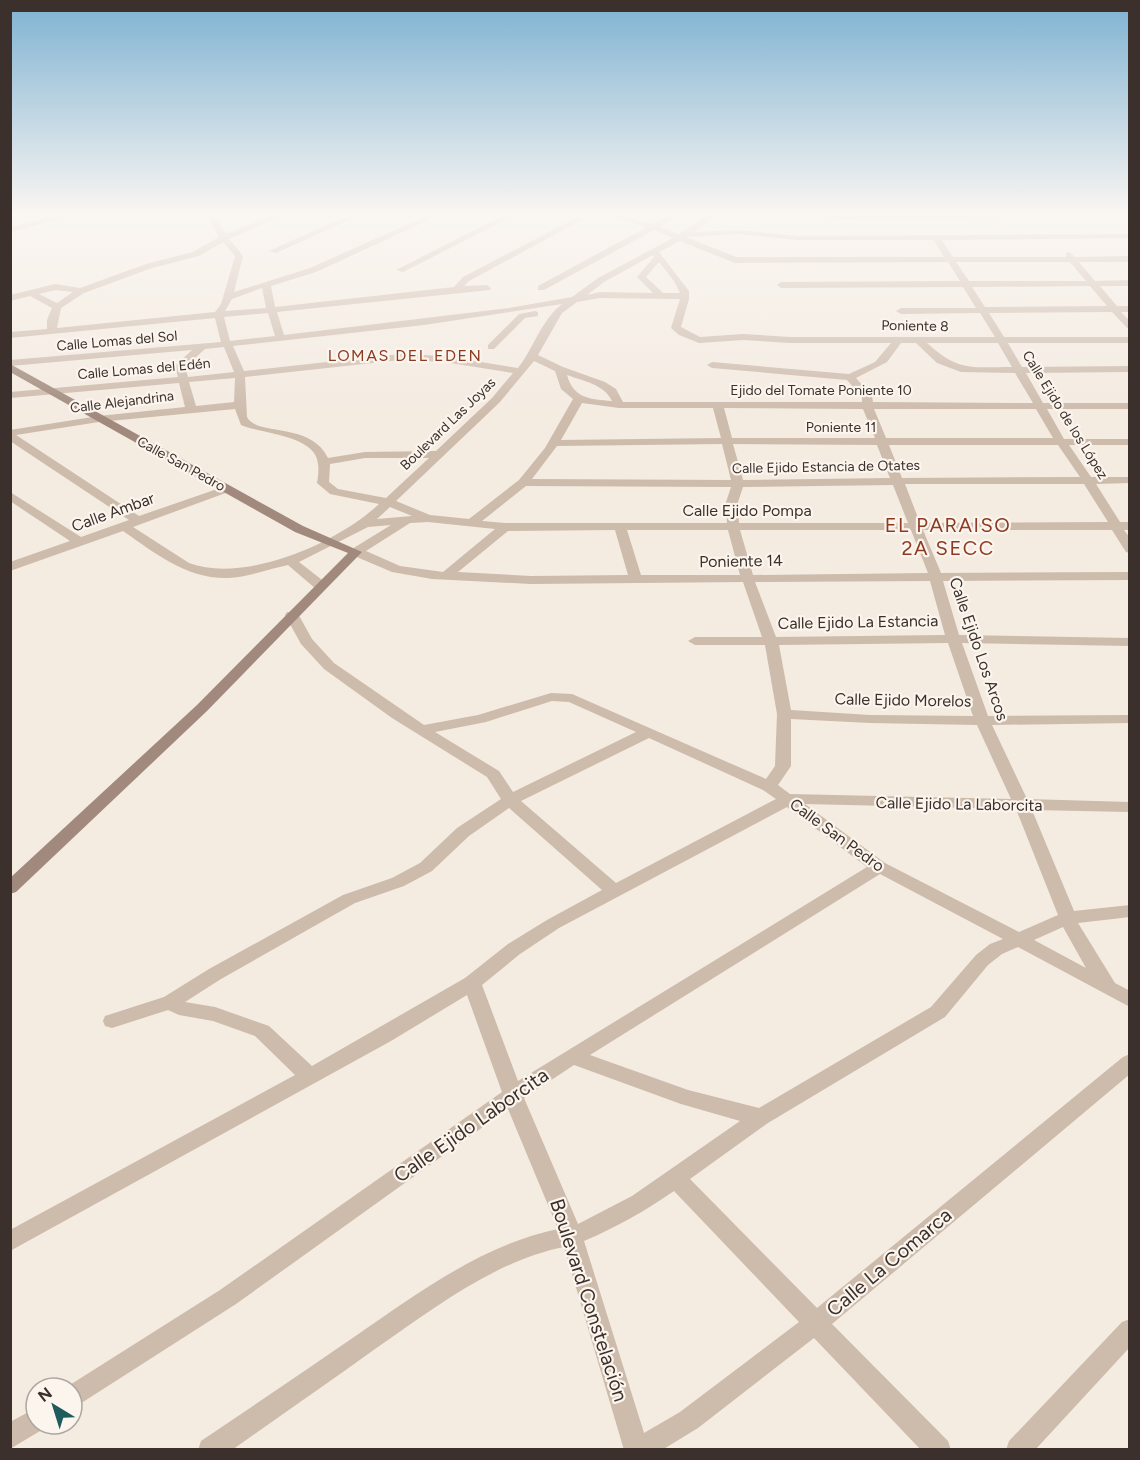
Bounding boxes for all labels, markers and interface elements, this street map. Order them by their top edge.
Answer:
street label: Poniente 8 [881,317,949,335]
street label: Calle Lomas del Sol [56,327,178,355]
district label: LOMAS DEL EDEN [328,346,482,365]
street label: Calle Ejido de los López [1019,348,1112,482]
street label: Calle Lomas del Edén [77,355,211,383]
street label: Boulevard Las Joyas [397,374,499,474]
street label: Ejido del Tomate Poniente 10 [730,382,912,399]
street label: Calle Alejandrina [69,387,175,417]
street label: Poniente 11 [806,419,876,436]
street label: Calle San Pedro [134,433,228,495]
street label: Calle Ejido Estancia de Otates [732,457,920,477]
street label: Calle Ambar [69,488,158,536]
street label: Calle Ejido Pompa [682,501,812,520]
district label: EL PARAISO 2A SECC [885,513,1011,560]
street label: Poniente 14 [699,551,783,571]
street label: Calle Ejido Los Arcos [946,575,1012,723]
street label: Calle Ejido La Estancia [778,611,938,633]
street label: Calle Ejido Morelos [834,689,972,711]
street label: Calle Ejido La Laborcita [875,793,1043,815]
street label: Calle San Pedro [786,794,888,876]
street label: Calle Ejido Laborcita [389,1063,553,1187]
street label: Boulevard Constelación [545,1196,633,1404]
street label: Calle La Comarca [822,1203,956,1321]
north arrow [24,1376,84,1436]
text: N [34,1383,56,1406]

